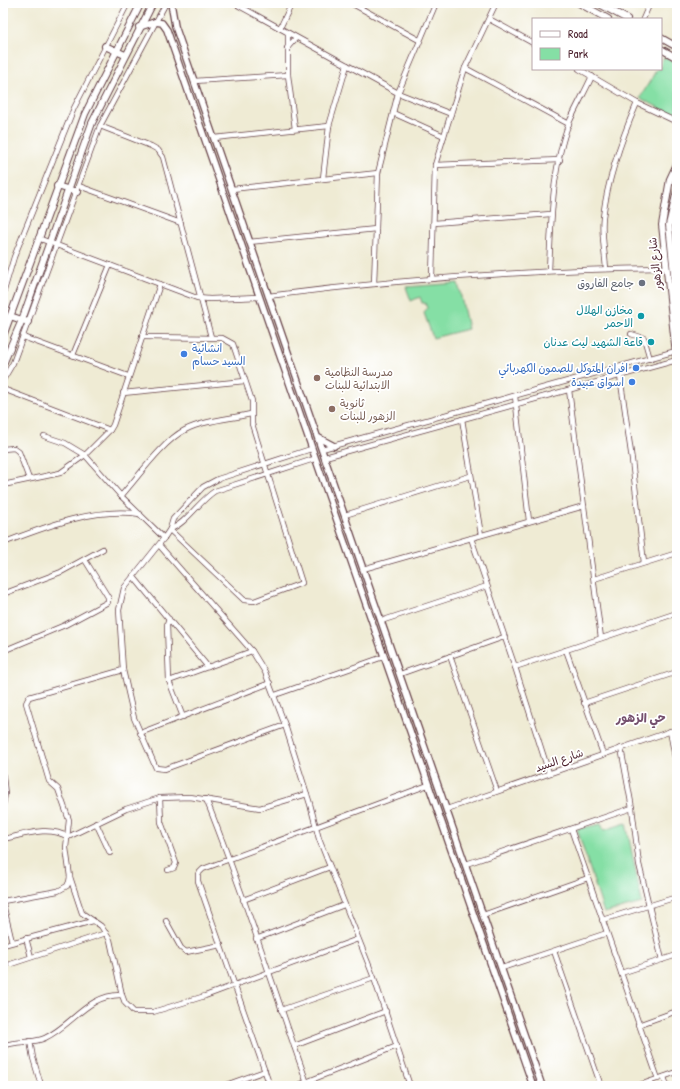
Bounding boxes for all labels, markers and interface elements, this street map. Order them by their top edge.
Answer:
legend [532,18,662,70]
text: Road [568,25,588,42]
text: Park [568,45,588,62]
street label: شارع الزهور [645,237,667,292]
place label: جامع الفاروق [577,276,634,292]
marker: جامع الفاروق [637,278,647,288]
place label: مخازن الهلال الاحمر [576,303,633,330]
marker: مخازن الهلال الاحمر [636,311,646,321]
place label: قاعة الشهيد ليث عدنان [543,335,643,349]
marker: قاعة الشهيد ليث عدنان [646,337,656,347]
place label: انشائية السيد حسام [192,341,246,370]
marker: انشائية السيد حسام [179,349,189,359]
place label: افران المتوكل للصمون الكهربائي [498,361,628,379]
marker: افران المتوكل للصمون الكهربائي [631,363,641,373]
place label: مدرسة النظامية الابتدائية للبنات [325,365,393,393]
marker: مدرسة النظامية الابتدائية للبنات [312,373,322,383]
place label: اسواق عبيدة [571,375,624,390]
marker: اسواق عبيدة [627,377,637,387]
place label: ثانوية الزهور للبنات [340,396,395,424]
marker: ثانوية الزهور للبنات [327,404,337,414]
district label: حي الزهور [615,709,666,729]
street label: شارع السيد [533,745,586,777]

